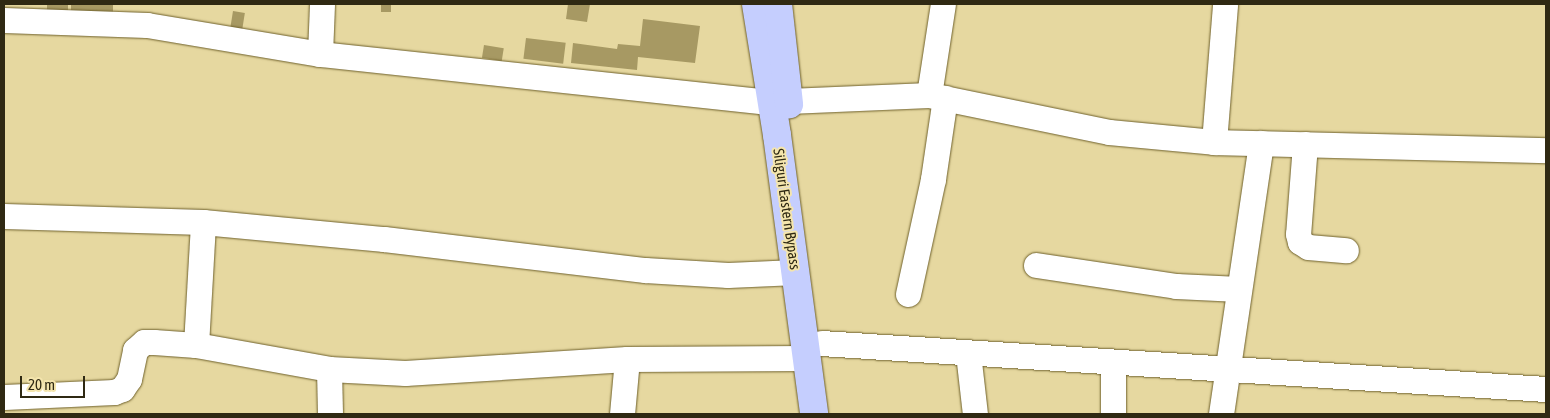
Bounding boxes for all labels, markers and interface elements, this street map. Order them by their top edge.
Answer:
street label: Siliguri Eastern Bypass [770,147,804,271]
scale bar [22,366,88,398]
text: 20 m [28,376,55,393]

